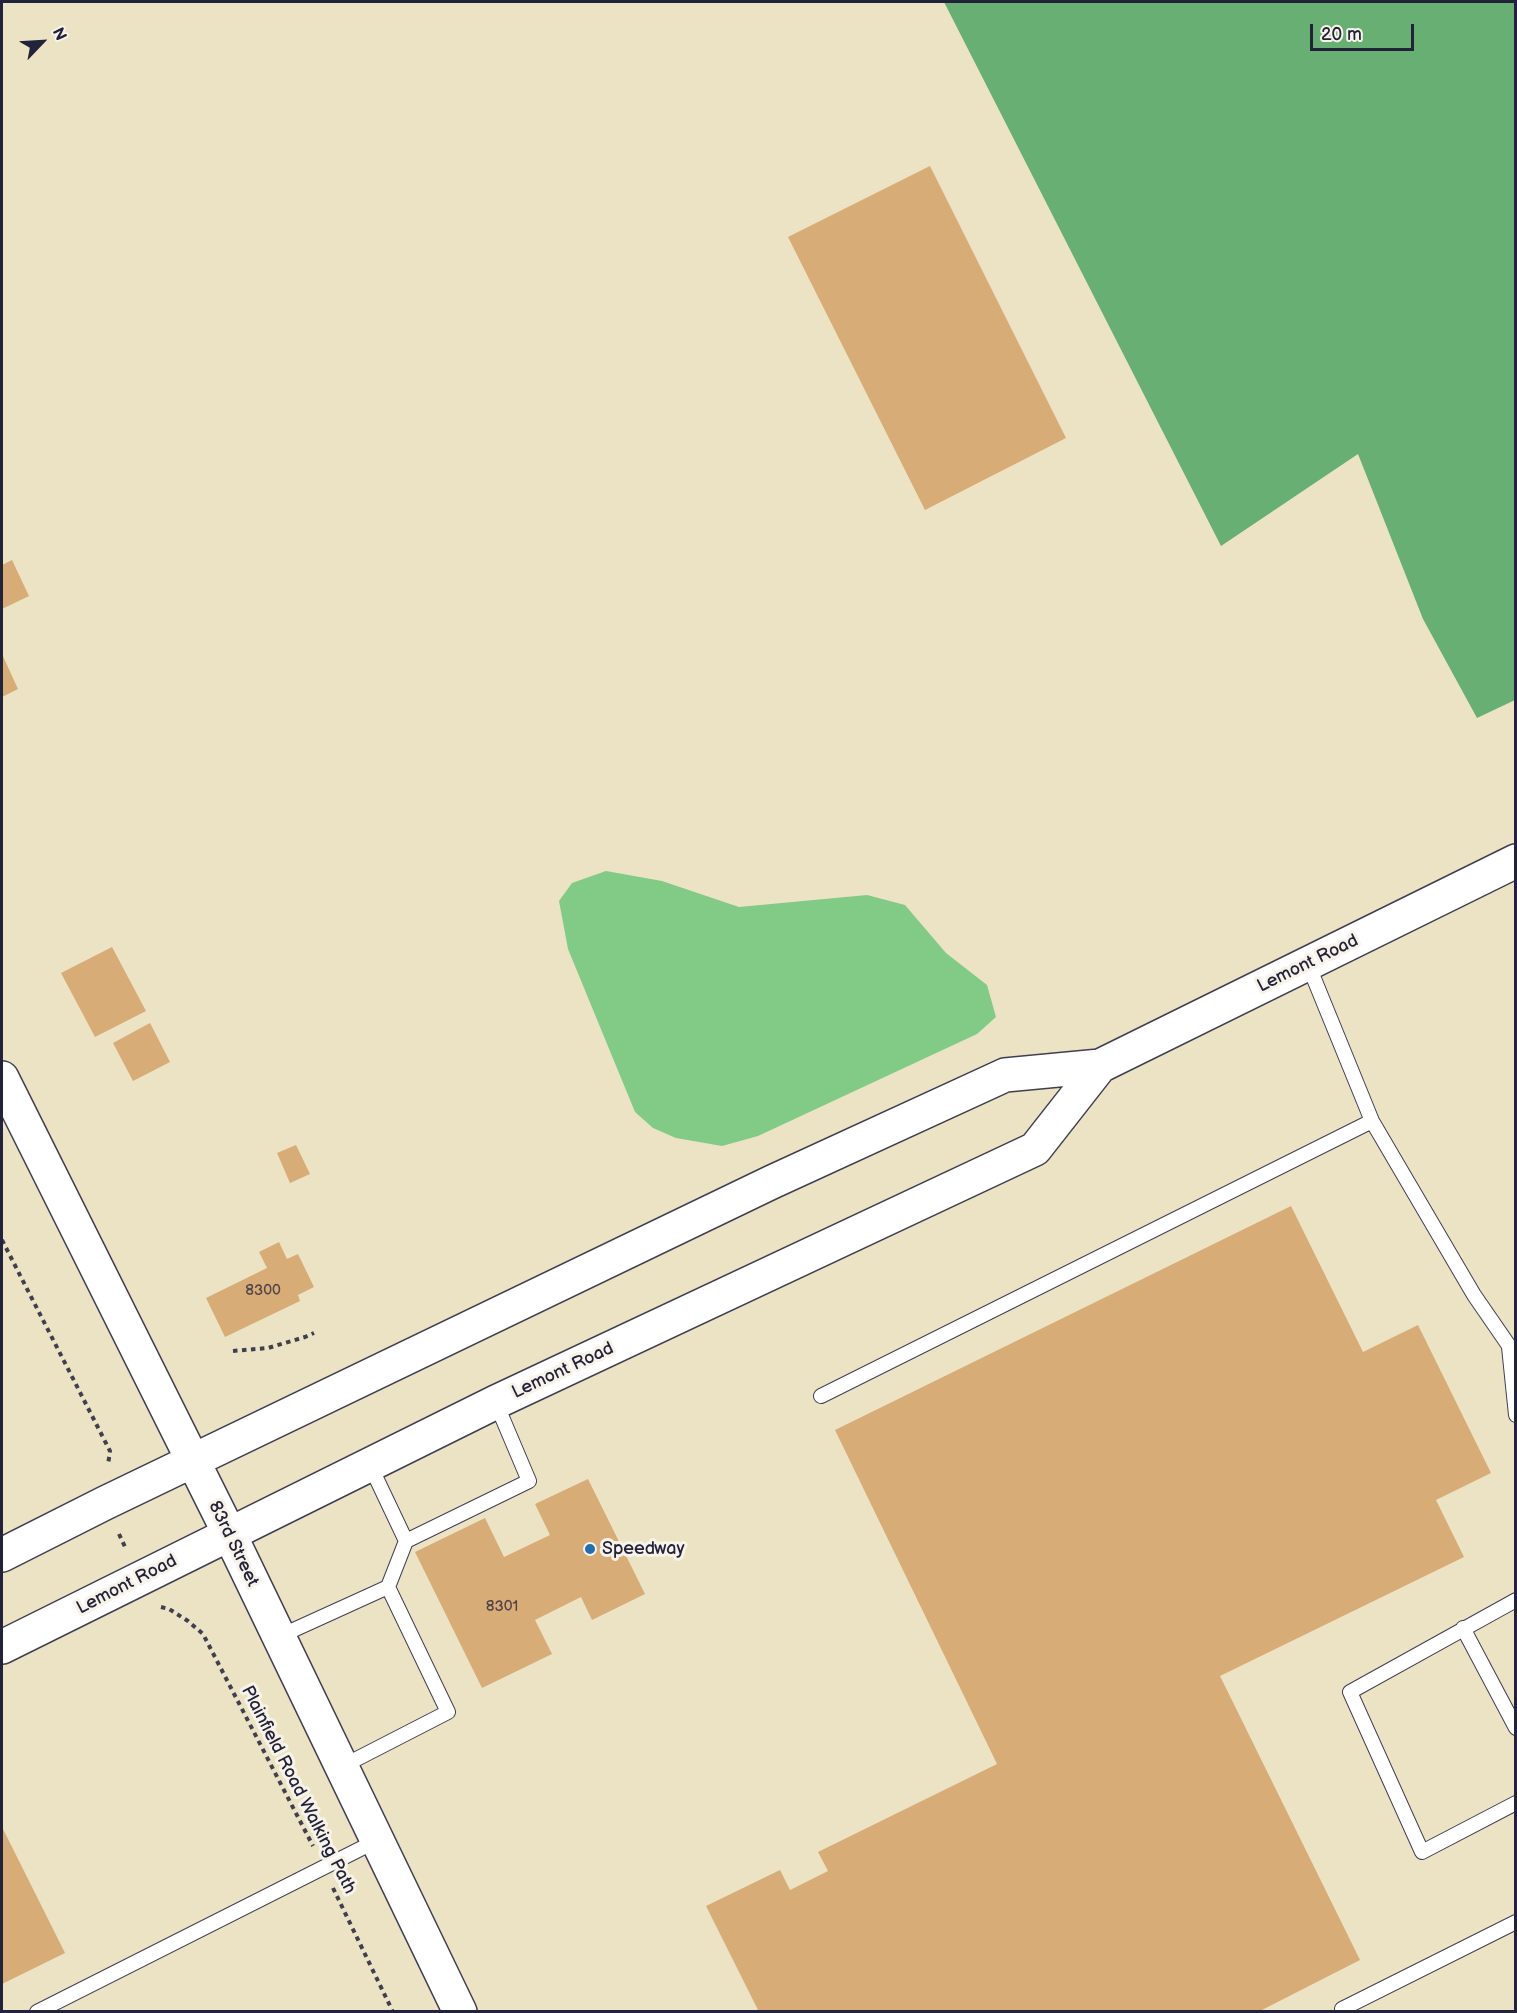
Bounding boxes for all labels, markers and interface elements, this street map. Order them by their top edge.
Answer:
north arrow [12,12,72,72]
scale bar [1313,12,1416,50]
text: 20 m [1321,24,1362,45]
text: N [48,25,70,44]
street label: Lemont Road [1254,930,1362,998]
house number: 8300 [245,1282,281,1300]
street label: Lemont Road [509,1338,617,1404]
street label: 83rd Street [203,1498,263,1590]
place label: Speedway [602,1538,685,1560]
marker: Speedway [583,1542,597,1556]
street label: Lemont Road [73,1550,181,1620]
house number: 8301 [486,1598,518,1616]
street label: Plainfield Road Walking Path [236,1682,360,1898]

